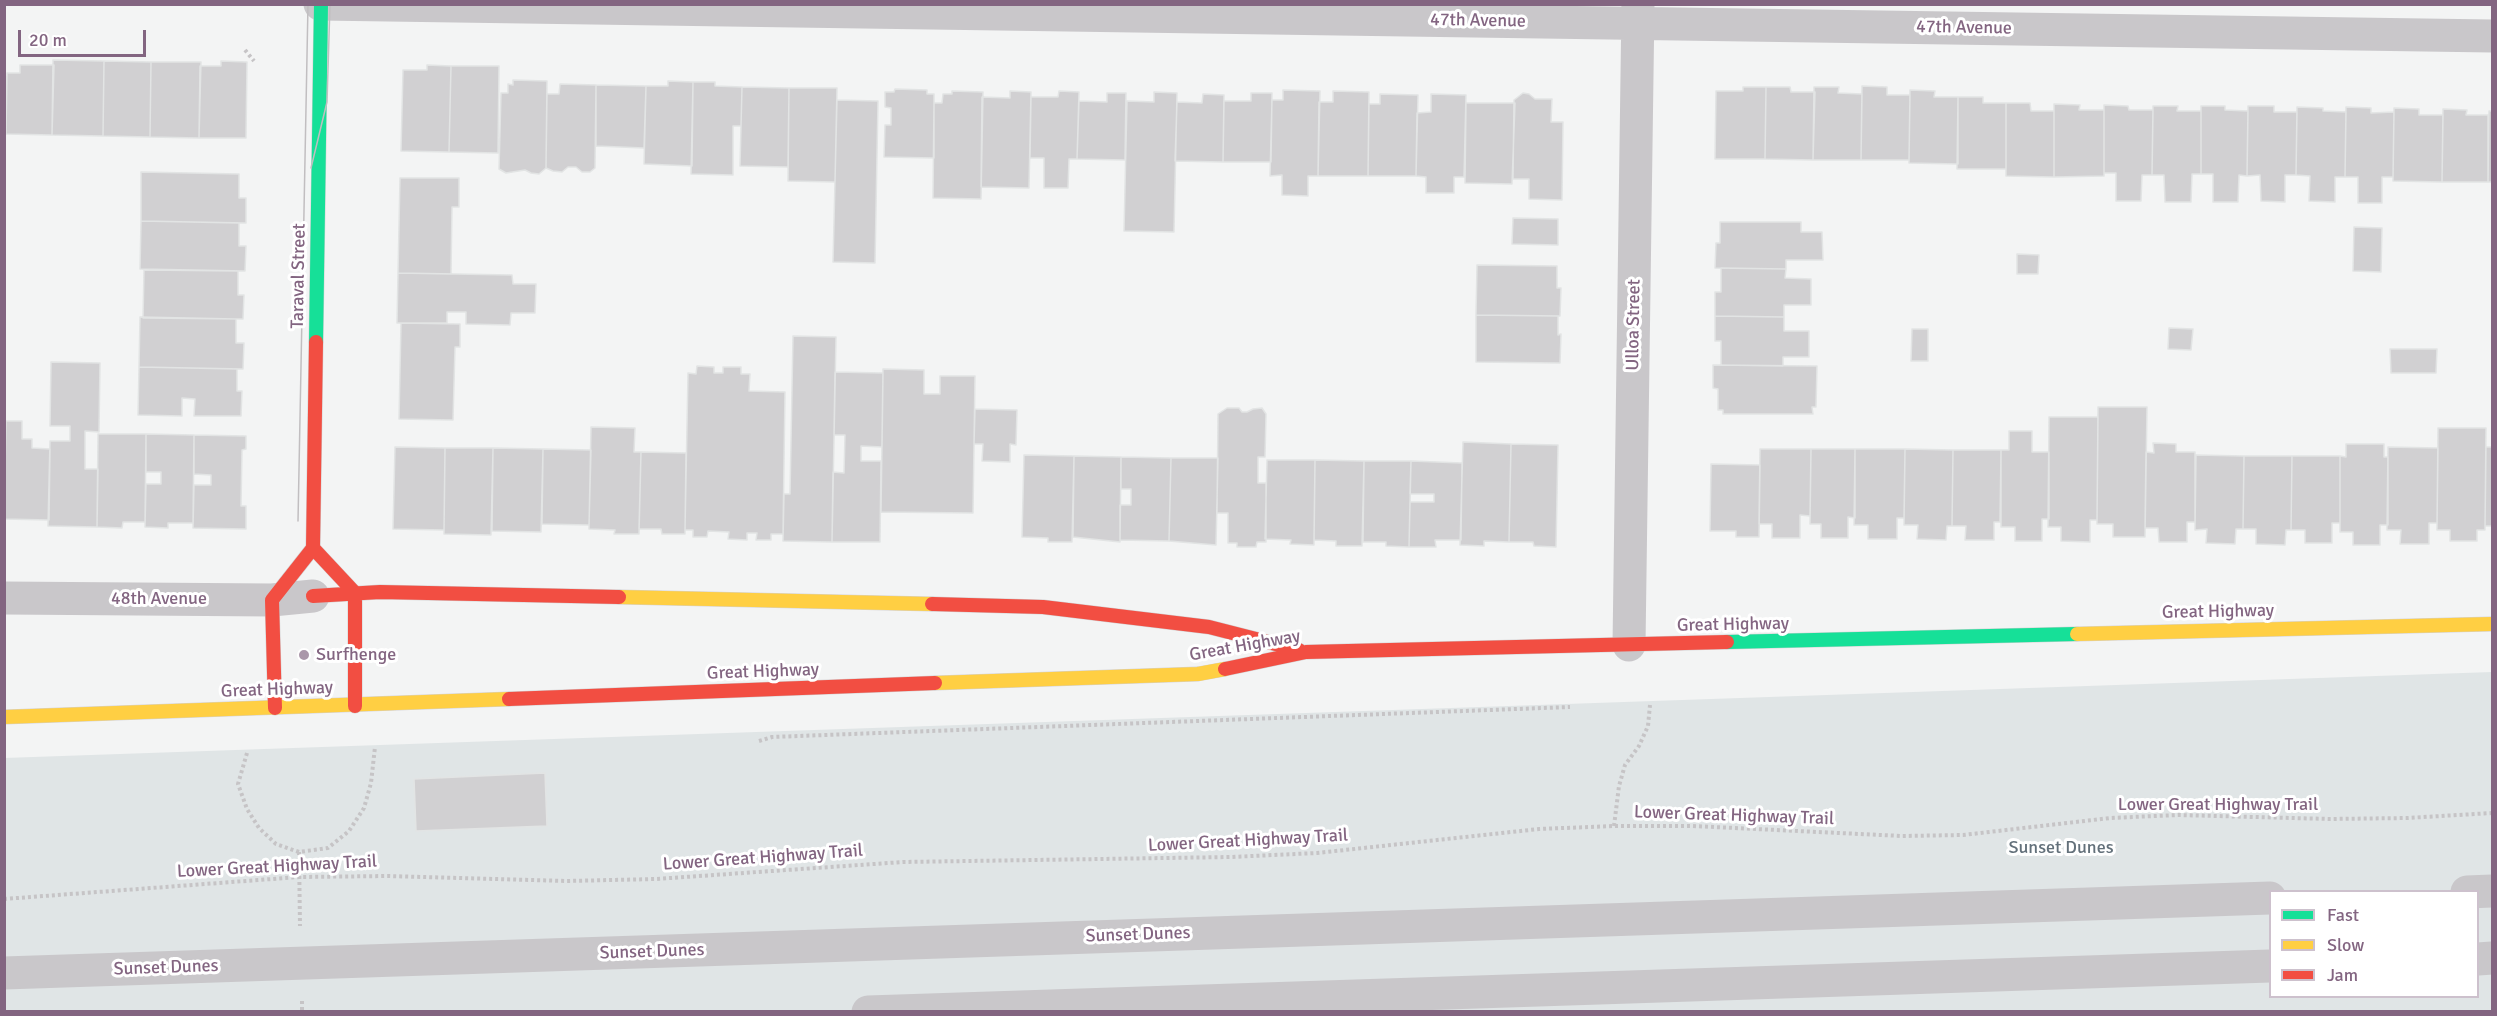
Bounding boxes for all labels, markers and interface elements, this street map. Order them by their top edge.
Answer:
street label: 47th Avenue [1430,9,1526,33]
street label: 47th Avenue [1916,16,2012,40]
scale bar [21,18,148,56]
text: 20 m [29,29,67,51]
street label: Taraval Street [287,223,311,329]
street label: Ulloa Street [1622,279,1646,371]
street label: 48th Avenue [111,588,207,610]
street label: Great Highway [2162,600,2274,624]
street label: Great Highway [1677,613,1789,637]
street label: Great Highway [1188,626,1302,666]
place label: Surfhenge [316,644,396,666]
marker: Surfhenge [297,648,311,662]
street label: Great Highway [707,659,819,685]
street label: Great Highway [221,677,333,703]
street label: Lower Great Highway Trail [2118,794,2318,816]
street label: Lower Great Highway Trail [1633,802,1835,830]
street label: Lower Great Highway Trail [1147,825,1349,857]
park label: Sunset Dunes [2008,837,2114,859]
street label: Lower Great Highway Trail [662,840,864,876]
street label: Lower Great Highway Trail [176,851,378,883]
legend [2269,890,2479,998]
text: Fast [2327,904,2359,926]
street label: Sunset Dunes [1085,922,1191,948]
text: Slow [2327,934,2364,956]
street label: Sunset Dunes [599,939,705,965]
street label: Sunset Dunes [113,955,219,981]
text: Jam [2327,964,2358,986]

